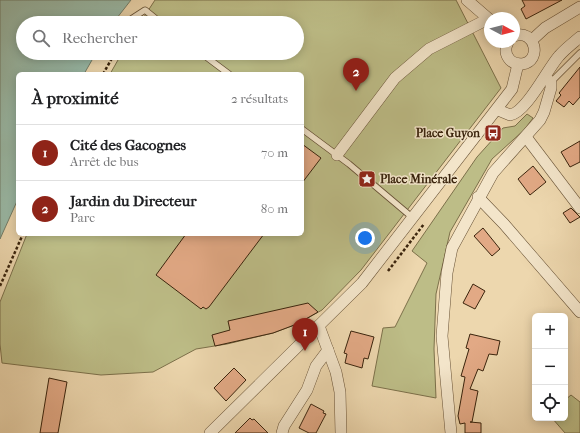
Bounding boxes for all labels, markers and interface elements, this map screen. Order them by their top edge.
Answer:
north arrow [484,12,520,48]
search box [16,16,304,60]
icon: search [30,27,52,49]
text: Rechercher [62,29,137,47]
pin: 2 [343,58,369,91]
text: À proximité [32,88,119,108]
text: 2 résultats [231,91,288,106]
bus stop icon: Place Guyon [483,123,503,143]
place label: Place Guyon [416,126,481,141]
text: Cité des Gacognes [70,136,186,154]
text: 1 [43,145,47,160]
text: 70 m [261,145,288,160]
text: Arrêt de bus [70,154,138,169]
place icon: Place Minérale [357,169,377,189]
place label: Place Minérale [380,172,457,186]
text: Jardin du Directeur [70,192,197,210]
text: 2 [42,201,48,216]
text: 80 m [261,201,288,216]
text: Parc [70,210,95,225]
your location [355,228,375,248]
map controls [532,313,568,421]
button: + [532,313,568,349]
pin: 1 [292,318,318,351]
button: − [532,349,568,385]
button: locate [532,385,568,421]

